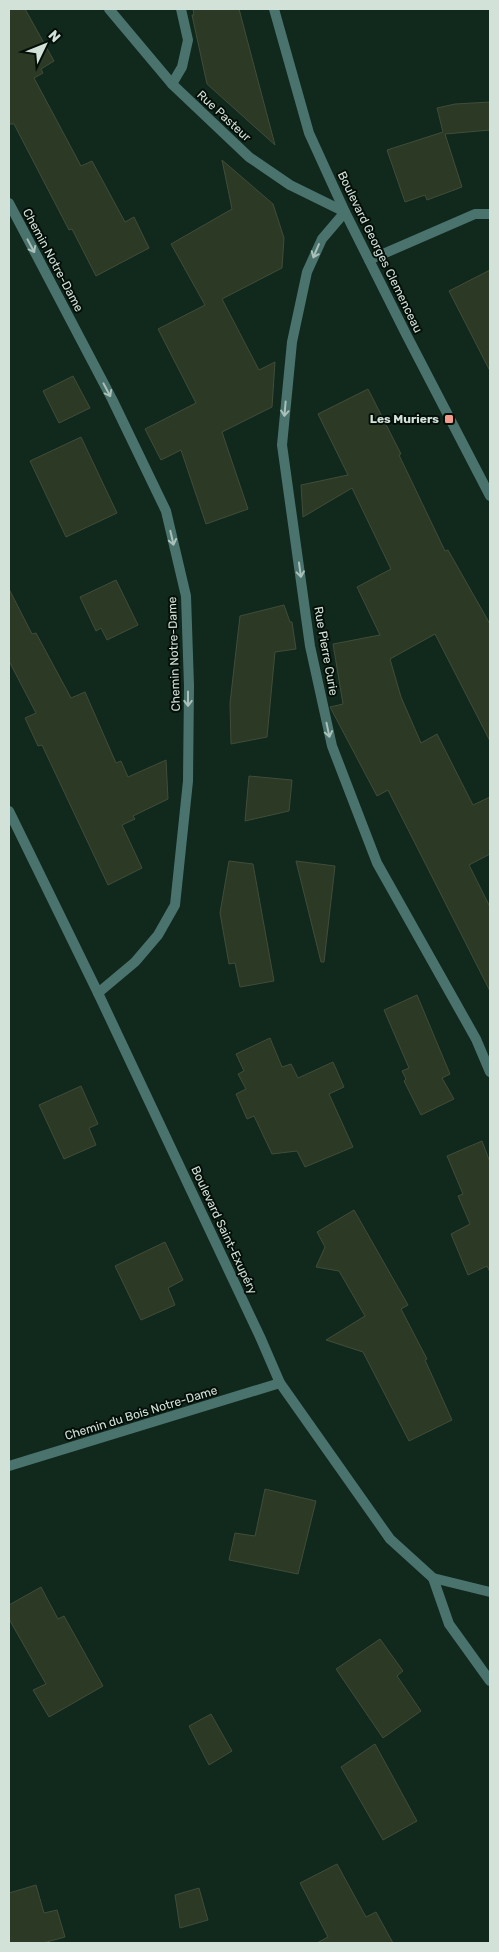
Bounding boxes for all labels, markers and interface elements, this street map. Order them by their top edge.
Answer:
north arrow [20,20,70,70]
text: N [44,27,64,46]
street label: Rue Pasteur [194,88,254,145]
street label: Boulevard Georges Clemenceau [335,169,425,335]
street label: Chemin Notre-Dame [20,206,86,314]
one-way arrow [27,239,37,253]
one-way arrow [311,243,320,258]
one-way arrow [103,382,112,397]
one-way arrow [281,401,290,417]
place label: Les Muriers [370,412,439,426]
marker: Les Muriers [443,413,455,425]
one-way arrow [168,530,177,546]
one-way arrow [295,562,305,578]
street label: Chemin Notre-Dame [165,596,183,712]
street label: Rue Pierre Curie [311,605,341,697]
one-way arrow [184,691,193,707]
one-way arrow [324,722,333,738]
street label: Boulevard Saint-Exupéry [188,1164,260,1297]
street label: Chemin du Bois Notre-Dame [63,1383,219,1443]

